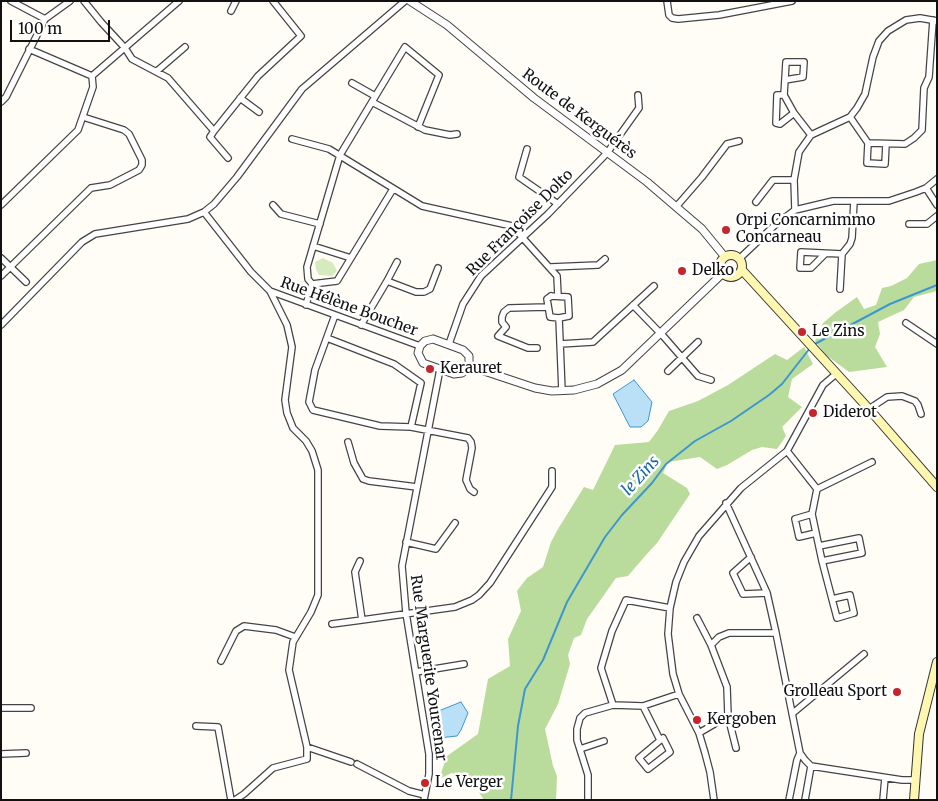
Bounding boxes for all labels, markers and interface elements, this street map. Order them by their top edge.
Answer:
scale bar [12,10,112,42]
text: 100 m [18,19,62,38]
street label: Route de Kerguérès [518,65,640,163]
street label: Rue Françoise Dolto [463,166,577,280]
place label: Orpi Concarnimmo Concarneau [736,212,875,247]
marker: Orpi Concarnimmo Concarneau [720,224,732,236]
place label: Delko [692,262,734,280]
marker: Delko [676,265,688,277]
street label: Rue Hélène Boucher [278,274,420,340]
place label: Le Zins [812,323,865,341]
marker: Le Zins [796,326,808,338]
place label: Kerauret [440,360,502,378]
marker: Kerauret [424,363,436,375]
place label: Diderot [823,404,877,422]
marker: Diderot [807,407,819,419]
water label: le Zins [618,452,664,500]
street label: Rue Marguerite Yourcenar [406,574,450,762]
place label: Grolleau Sport [784,683,887,701]
marker: Grolleau Sport [891,686,903,698]
place label: Kergoben [707,711,777,729]
marker: Kergoben [691,714,703,726]
place label: Le Verger [435,774,503,792]
marker: Le Verger [419,777,431,789]

